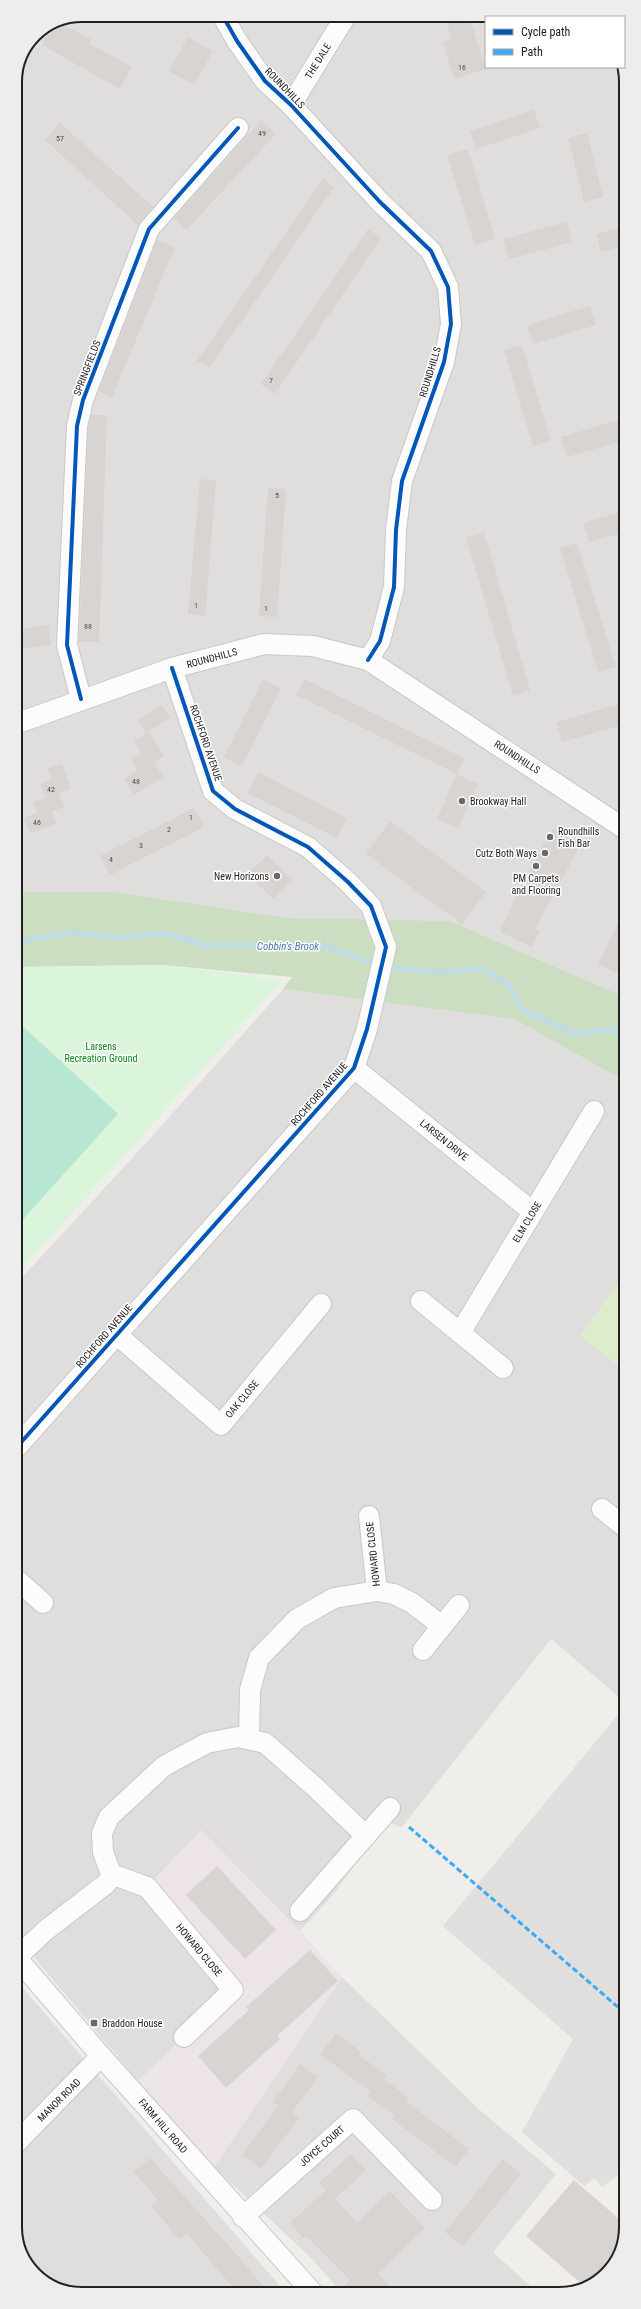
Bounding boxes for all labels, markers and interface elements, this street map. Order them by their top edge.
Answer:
legend [485,16,625,68]
text: Cycle path [521,25,571,39]
street label: THE DALE [303,41,333,81]
text: Path [521,45,543,59]
house number: 16 [458,63,466,72]
street label: ROUNDHILLS [263,65,307,111]
house number: 49 [258,129,266,138]
house number: 57 [56,134,64,143]
street label: SPRINGFIELDS [71,339,103,397]
street label: ROUNDHILLS [417,345,443,399]
house number: 7 [269,376,273,385]
house number: 5 [275,491,279,500]
house number: 1 [194,601,198,610]
house number: 1 [264,604,268,613]
house number: 88 [84,622,92,631]
street label: ROUNDHILLS [185,646,239,670]
street label: ROCHFORD AVENUE [188,703,224,783]
street label: ROUNDHILLS [492,738,542,776]
house number: 48 [132,777,140,786]
house number: 42 [47,785,55,794]
marker: Brookway Hall [457,796,467,806]
place label: Brookway Hall [470,796,526,807]
house number: 1 [189,813,193,822]
house number: 46 [33,818,41,827]
house number: 2 [167,825,171,834]
place label: Roundhills Fish Bar [558,826,600,849]
marker: Roundhills Fish Bar [545,832,555,842]
house number: 3 [139,841,143,850]
place label: Cutz Both Ways [475,848,537,859]
marker: Cutz Both Ways [540,848,550,858]
house number: 4 [109,855,113,864]
marker: PM Carpets and Flooring [531,861,541,871]
place label: New Horizons [214,871,269,882]
marker: New Horizons [272,871,282,881]
place label: PM Carpets and Flooring [511,873,561,896]
water label: Cobbin's Brook [257,940,319,953]
park label: Larsens Recreation Ground [65,1041,138,1064]
street label: ROCHFORD AVENUE [289,1060,349,1128]
street label: LARSEN DRIVE [418,1117,470,1163]
street label: ELM CLOSE [510,1199,544,1244]
street label: ROCHFORD AVENUE [74,1302,134,1370]
street label: OAK CLOSE [223,1378,261,1420]
street label: HOWARD CLOSE [364,1521,382,1587]
street label: HOWARD CLOSE [174,1922,224,1978]
marker: Braddon House [89,2018,99,2028]
place label: Braddon House [102,2018,163,2029]
street label: MANOR ROAD [35,2076,83,2124]
street label: FARM HILL ROAD [137,2097,190,2156]
street label: JOYCE COURT [297,2123,347,2169]

